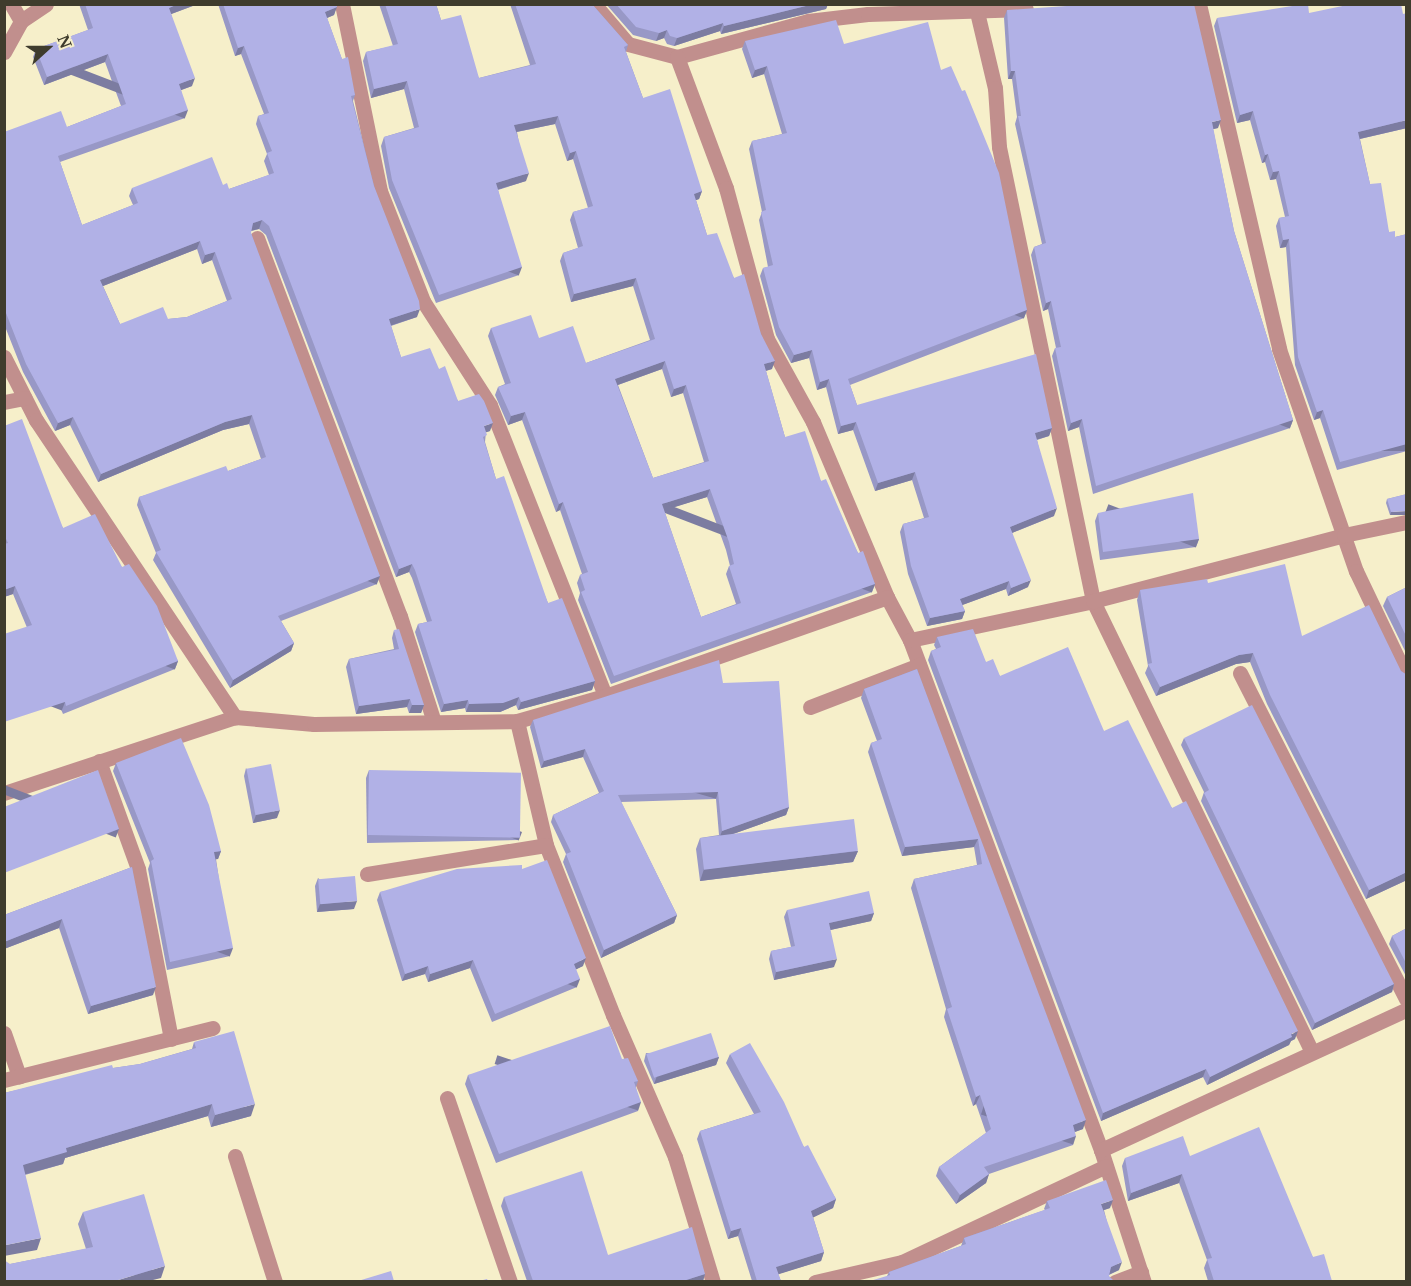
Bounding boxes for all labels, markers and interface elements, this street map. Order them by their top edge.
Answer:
north arrow [18,18,78,78]
text: N [52,32,77,51]

